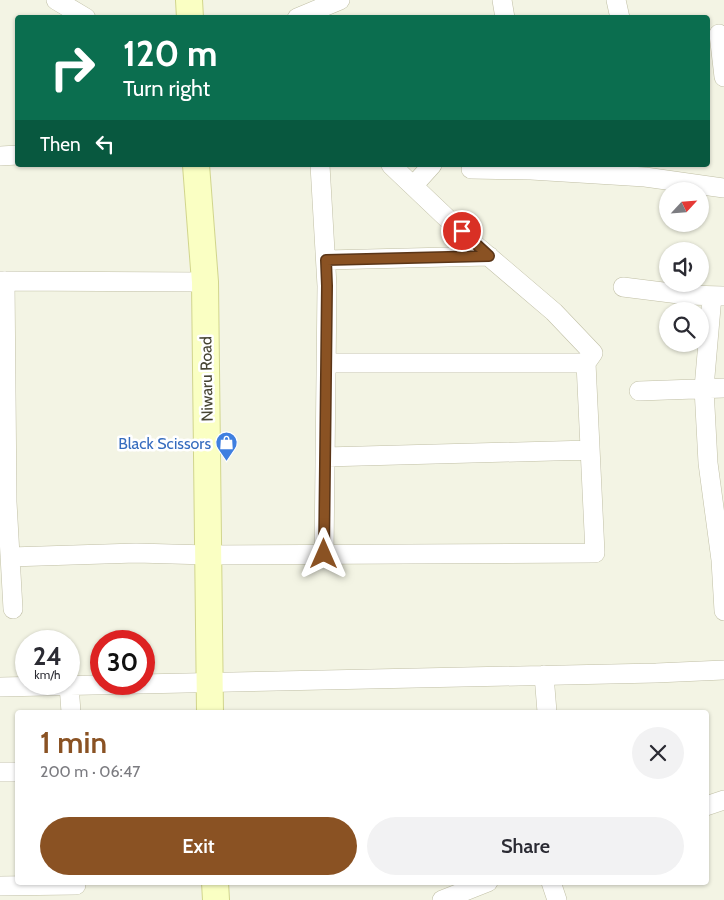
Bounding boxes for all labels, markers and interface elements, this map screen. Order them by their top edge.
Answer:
text: 120 m [123,32,217,75]
icon: right [40,35,105,100]
text: Turn right [123,75,210,102]
icon: left [91,130,119,158]
text: Then [40,133,81,156]
north arrow [659,182,709,232]
map controls [659,182,709,352]
pin [441,210,483,252]
icon: arrive [448,217,476,245]
button: sound [659,242,709,292]
button: search [659,302,709,352]
street label: Niwaru Road [196,336,217,422]
shop icon: Black Scissors [215,431,239,462]
place label: Black Scissors [118,434,211,453]
position arrow [297,527,349,579]
speed limit sign: 30 [90,630,155,695]
text: 24 [33,641,62,671]
text: km/h [34,667,61,682]
text: 1 min [40,724,107,761]
button: close [632,727,684,779]
text: 200 m · 06:47 [40,762,140,781]
button: Exit [40,817,357,875]
button: Share [367,817,684,875]

